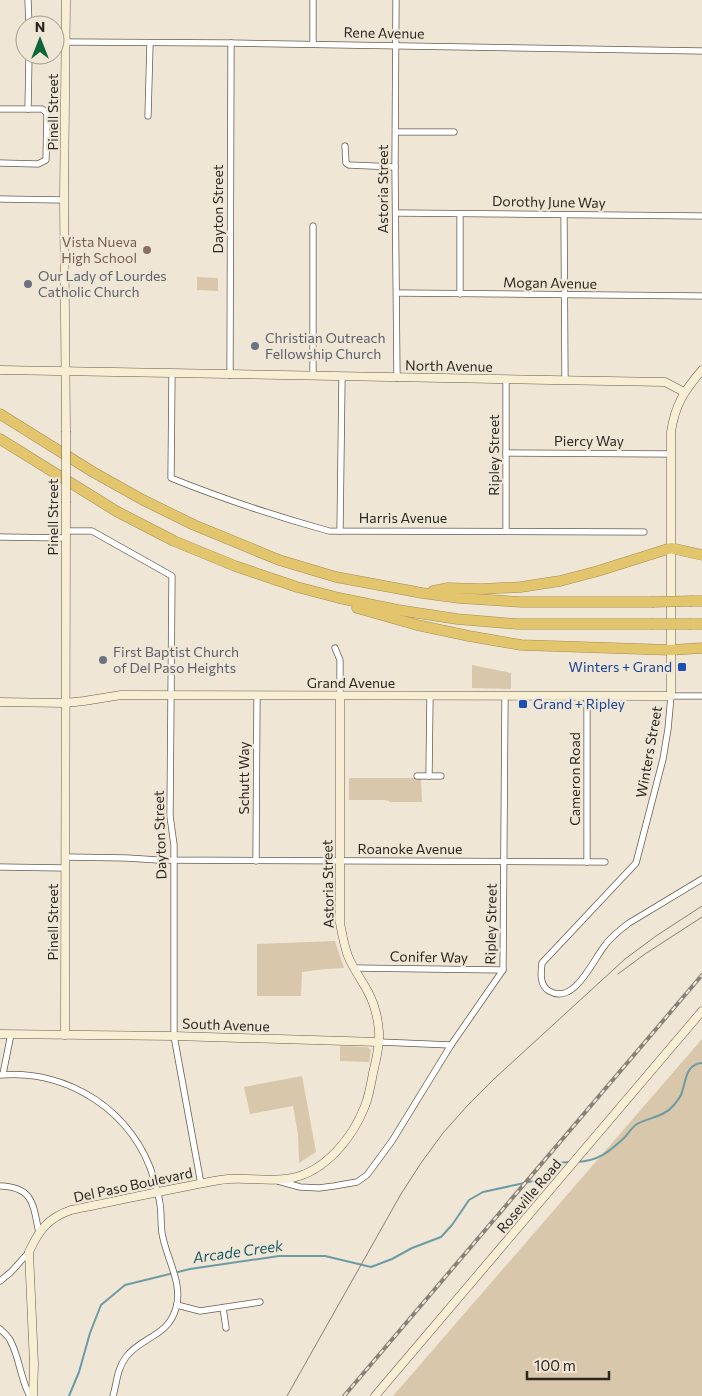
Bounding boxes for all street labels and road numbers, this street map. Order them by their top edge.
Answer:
street label: Rene Avenue [343,23,425,42]
street label: Pinell Street [44,73,61,151]
street label: Astoria Street [374,144,391,233]
street label: Dayton Street [209,164,226,254]
street label: Dorothy June Way [492,192,606,211]
street label: Mogan Avenue [503,273,597,292]
street label: North Avenue [405,356,493,375]
street label: Ripley Street [485,414,502,496]
street label: Piercy Way [554,432,624,449]
street label: Pinell Street [44,478,61,556]
street label: Harris Avenue [359,509,447,526]
street label: Grand Avenue [307,674,395,691]
street label: Winters Street [632,704,665,799]
street label: Cameron Road [566,732,583,826]
street label: Schutt Way [235,741,252,815]
street label: Dayton Street [149,790,170,880]
street label: Astoria Street [318,839,337,929]
street label: Roanoke Avenue [357,840,463,857]
street label: Pinell Street [44,883,61,961]
street label: Ripley Street [481,883,500,965]
street label: Conifer Way [390,947,468,966]
street label: South Avenue [182,1014,270,1035]
street label: Roseville Road [493,1155,564,1236]
street label: Del Paso Boulevard [72,1164,194,1205]

